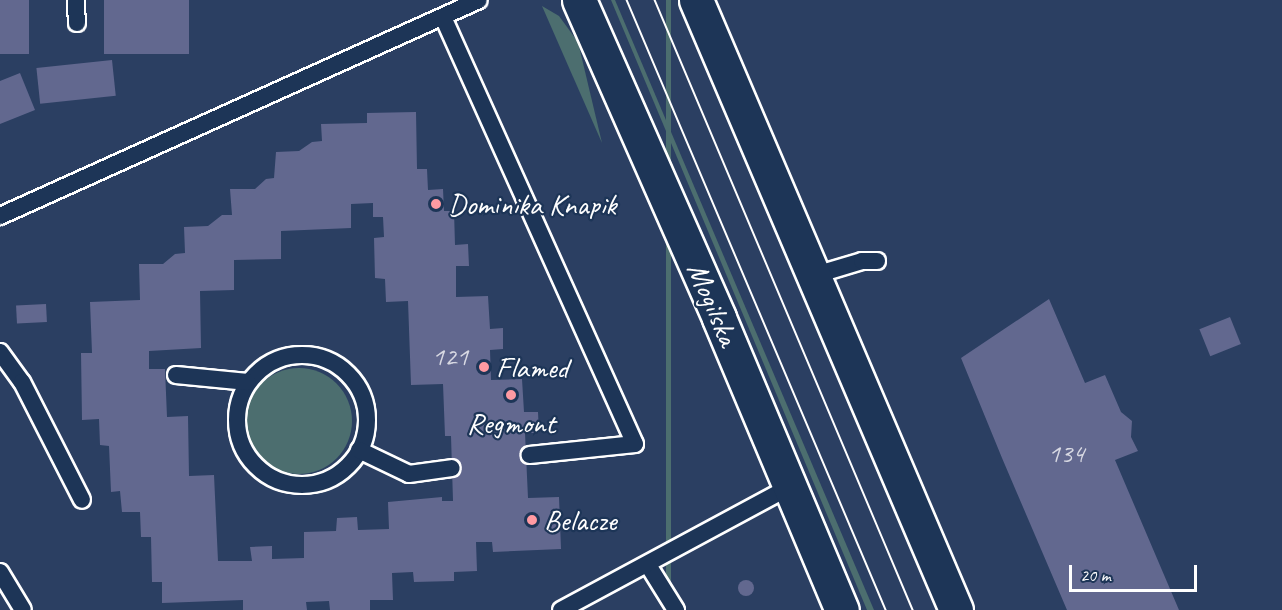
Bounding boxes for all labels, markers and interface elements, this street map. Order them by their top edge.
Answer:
place label: Dominika Knapik [448,186,617,222]
marker: Dominika Knapik [429,197,443,211]
street label: Mogilska [679,257,747,351]
house number: 121 [432,341,468,373]
place label: Flamed [496,349,568,385]
marker: Flamed [477,360,491,374]
marker: Regmont [504,388,518,402]
place label: Regmont [467,405,555,441]
house number: 134 [1048,438,1084,470]
place label: Belacze [544,502,616,538]
marker: Belacze [525,513,539,527]
scale bar [1072,553,1200,591]
text: 20 m [1080,564,1111,586]

